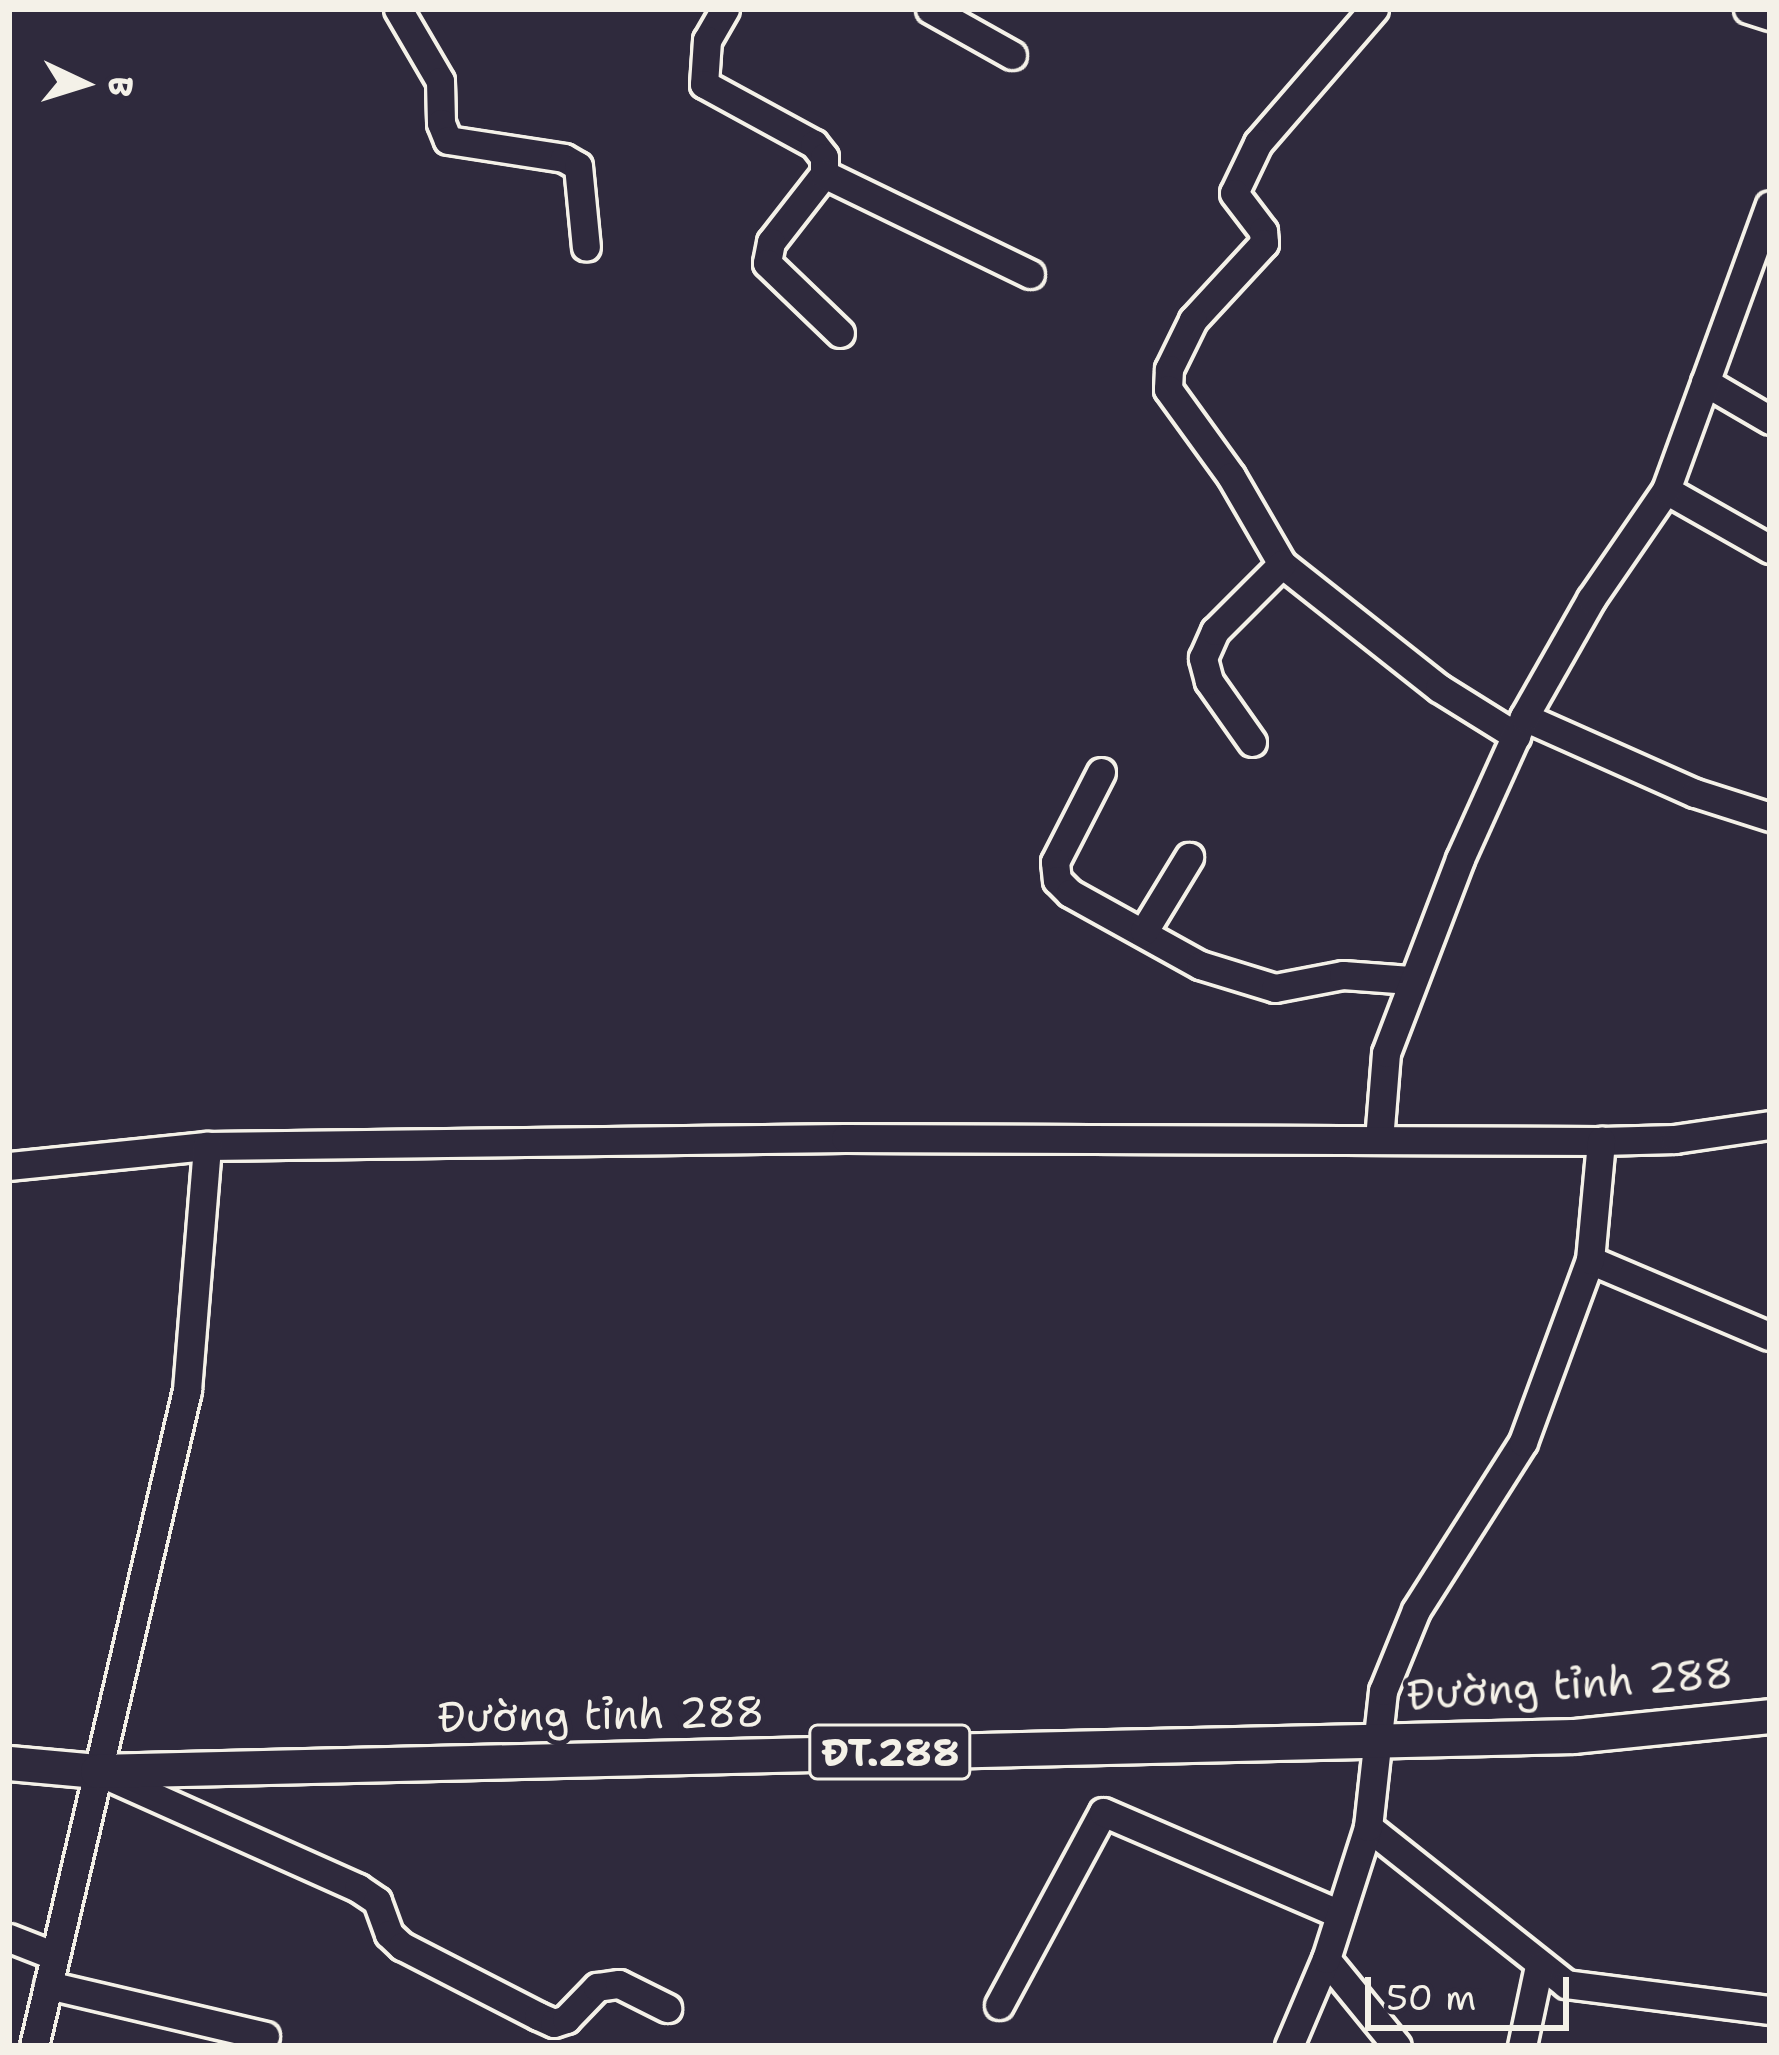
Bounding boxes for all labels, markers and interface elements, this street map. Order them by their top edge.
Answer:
north arrow [24,24,144,144]
text: B [97,75,144,98]
street label: Đường tỉnh 288 [1405,1647,1735,1721]
street label: Đường tỉnh 288 [437,1686,765,1742]
road number: ĐT.288 [806,1719,974,1785]
scale bar [1371,1953,1575,2027]
text: 50 m [1386,1973,1476,2022]

